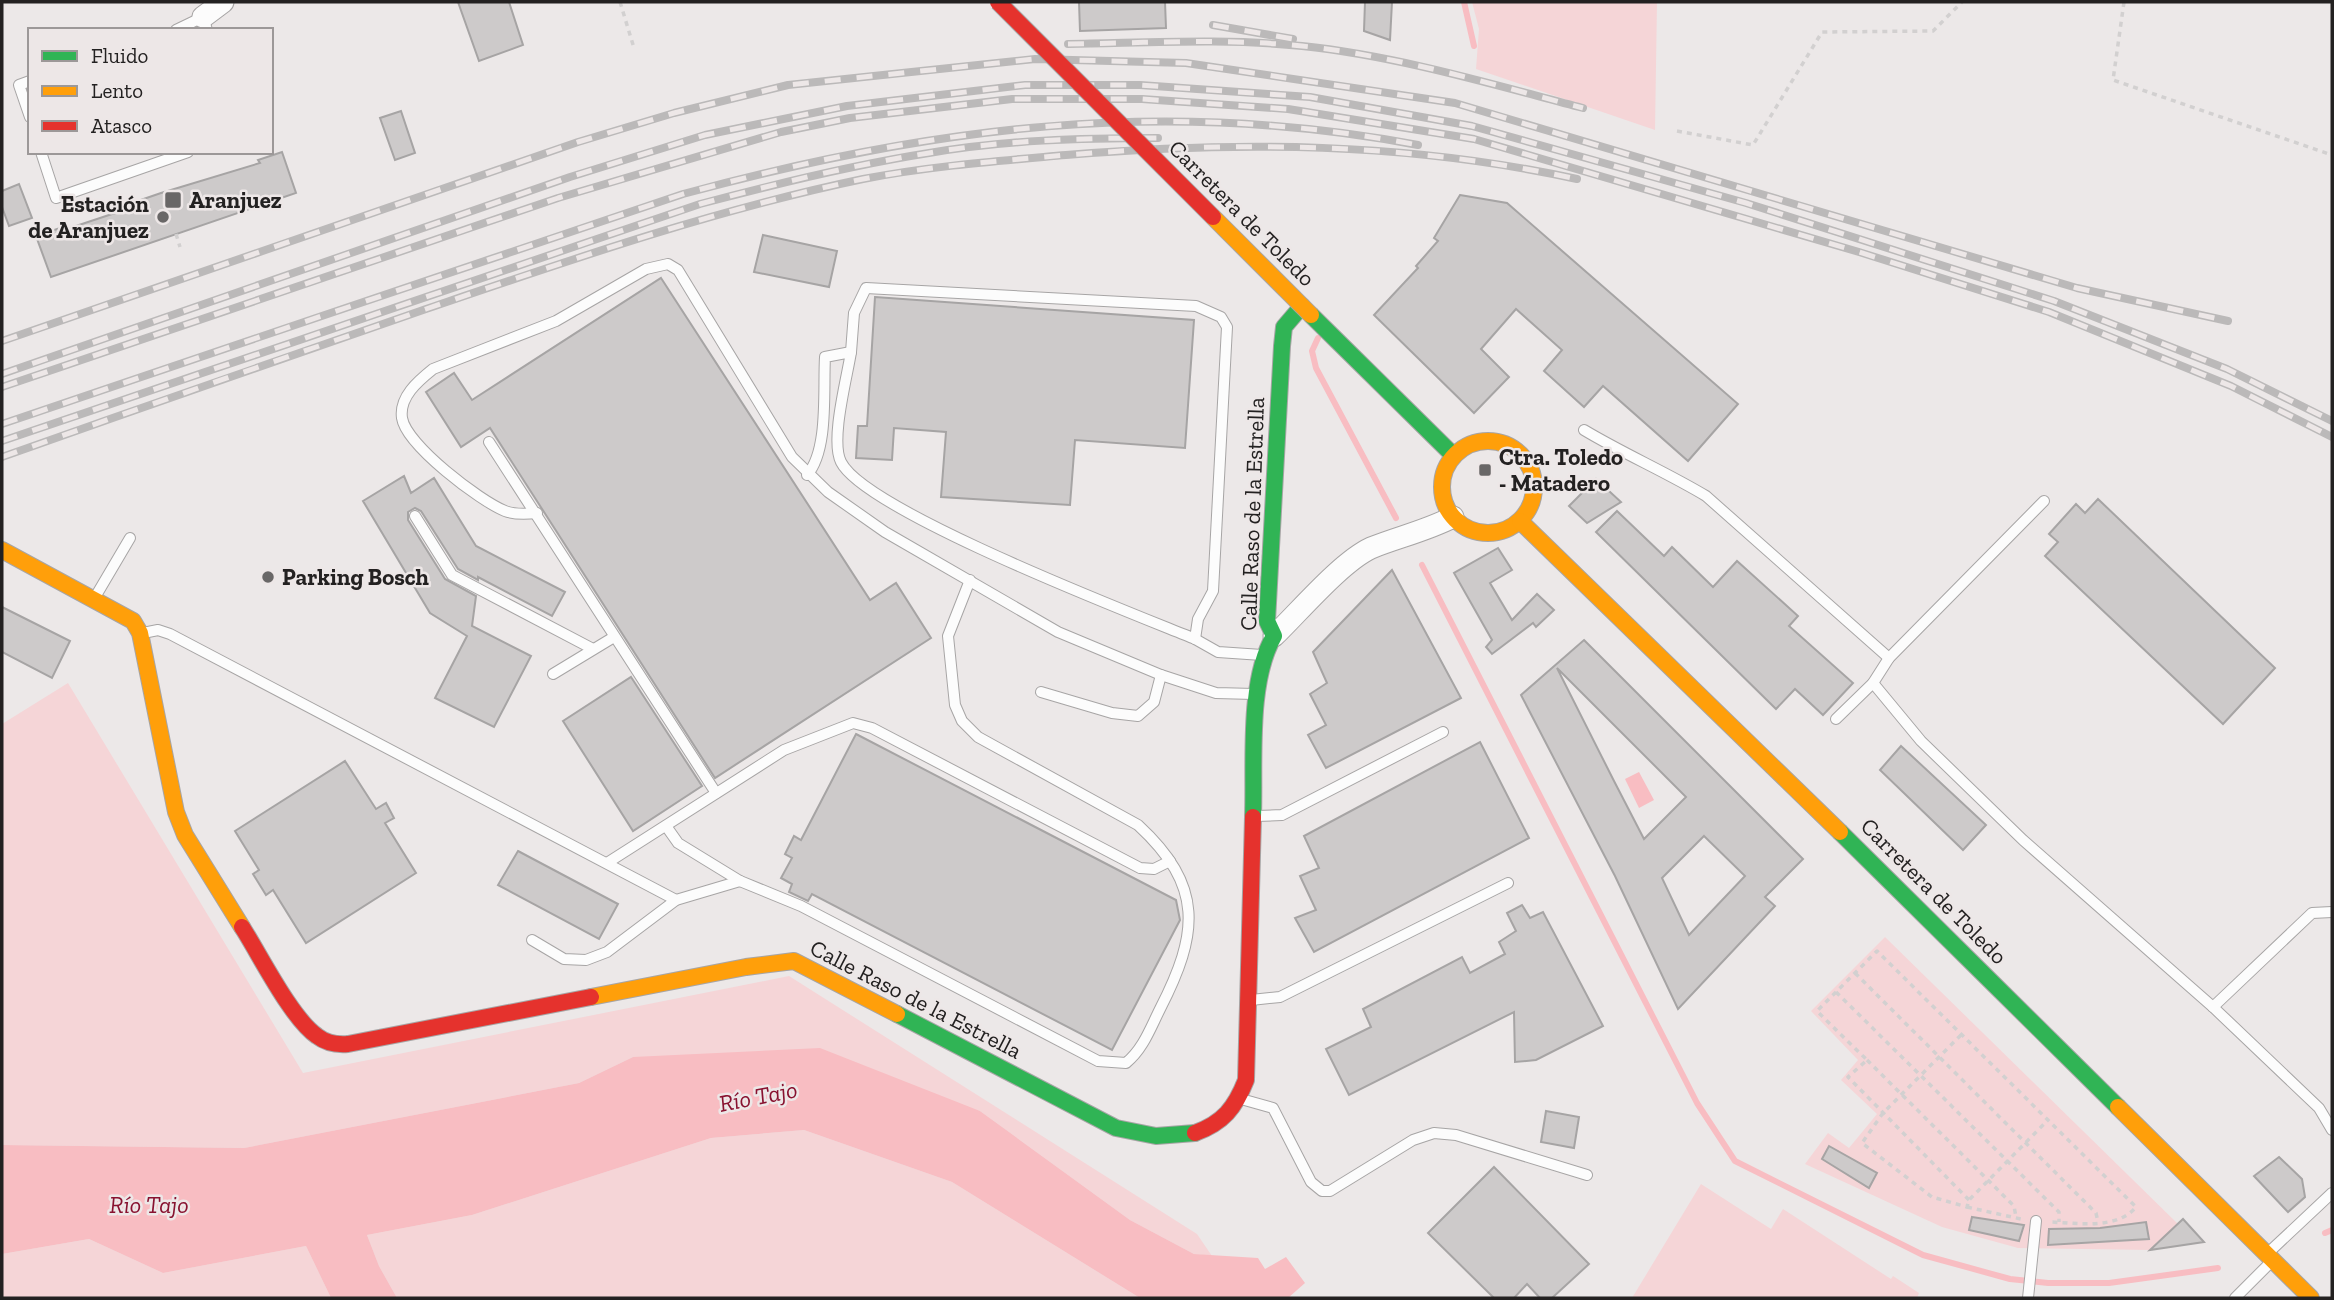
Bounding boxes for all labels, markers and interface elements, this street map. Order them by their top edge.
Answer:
legend [28,28,273,154]
text: Fluido [91,43,148,68]
text: Lento [91,78,143,103]
text: Atasco [91,113,152,138]
street label: Carretera de Toledo [1163,134,1321,292]
place label: Aranjuez [189,186,282,214]
place label: Estación de Aranjuez [28,190,149,244]
marker: Aranjuez [163,190,183,210]
marker: Estación de Aranjuez [155,209,171,225]
street label: Calle Raso de la Estrella [1234,397,1270,631]
place label: Ctra. Toledo - Matadero [1499,443,1623,497]
marker: Ctra. Toledo - Matadero [1477,462,1493,478]
place label: Parking Bosch [282,563,430,591]
marker: Parking Bosch [260,569,276,585]
street label: Carretera de Toledo [1855,812,2013,970]
street label: Calle Raso de la Estrella [806,933,1026,1065]
water label: Río Tajo [716,1074,800,1118]
water label: Río Tajo [109,1190,189,1219]

